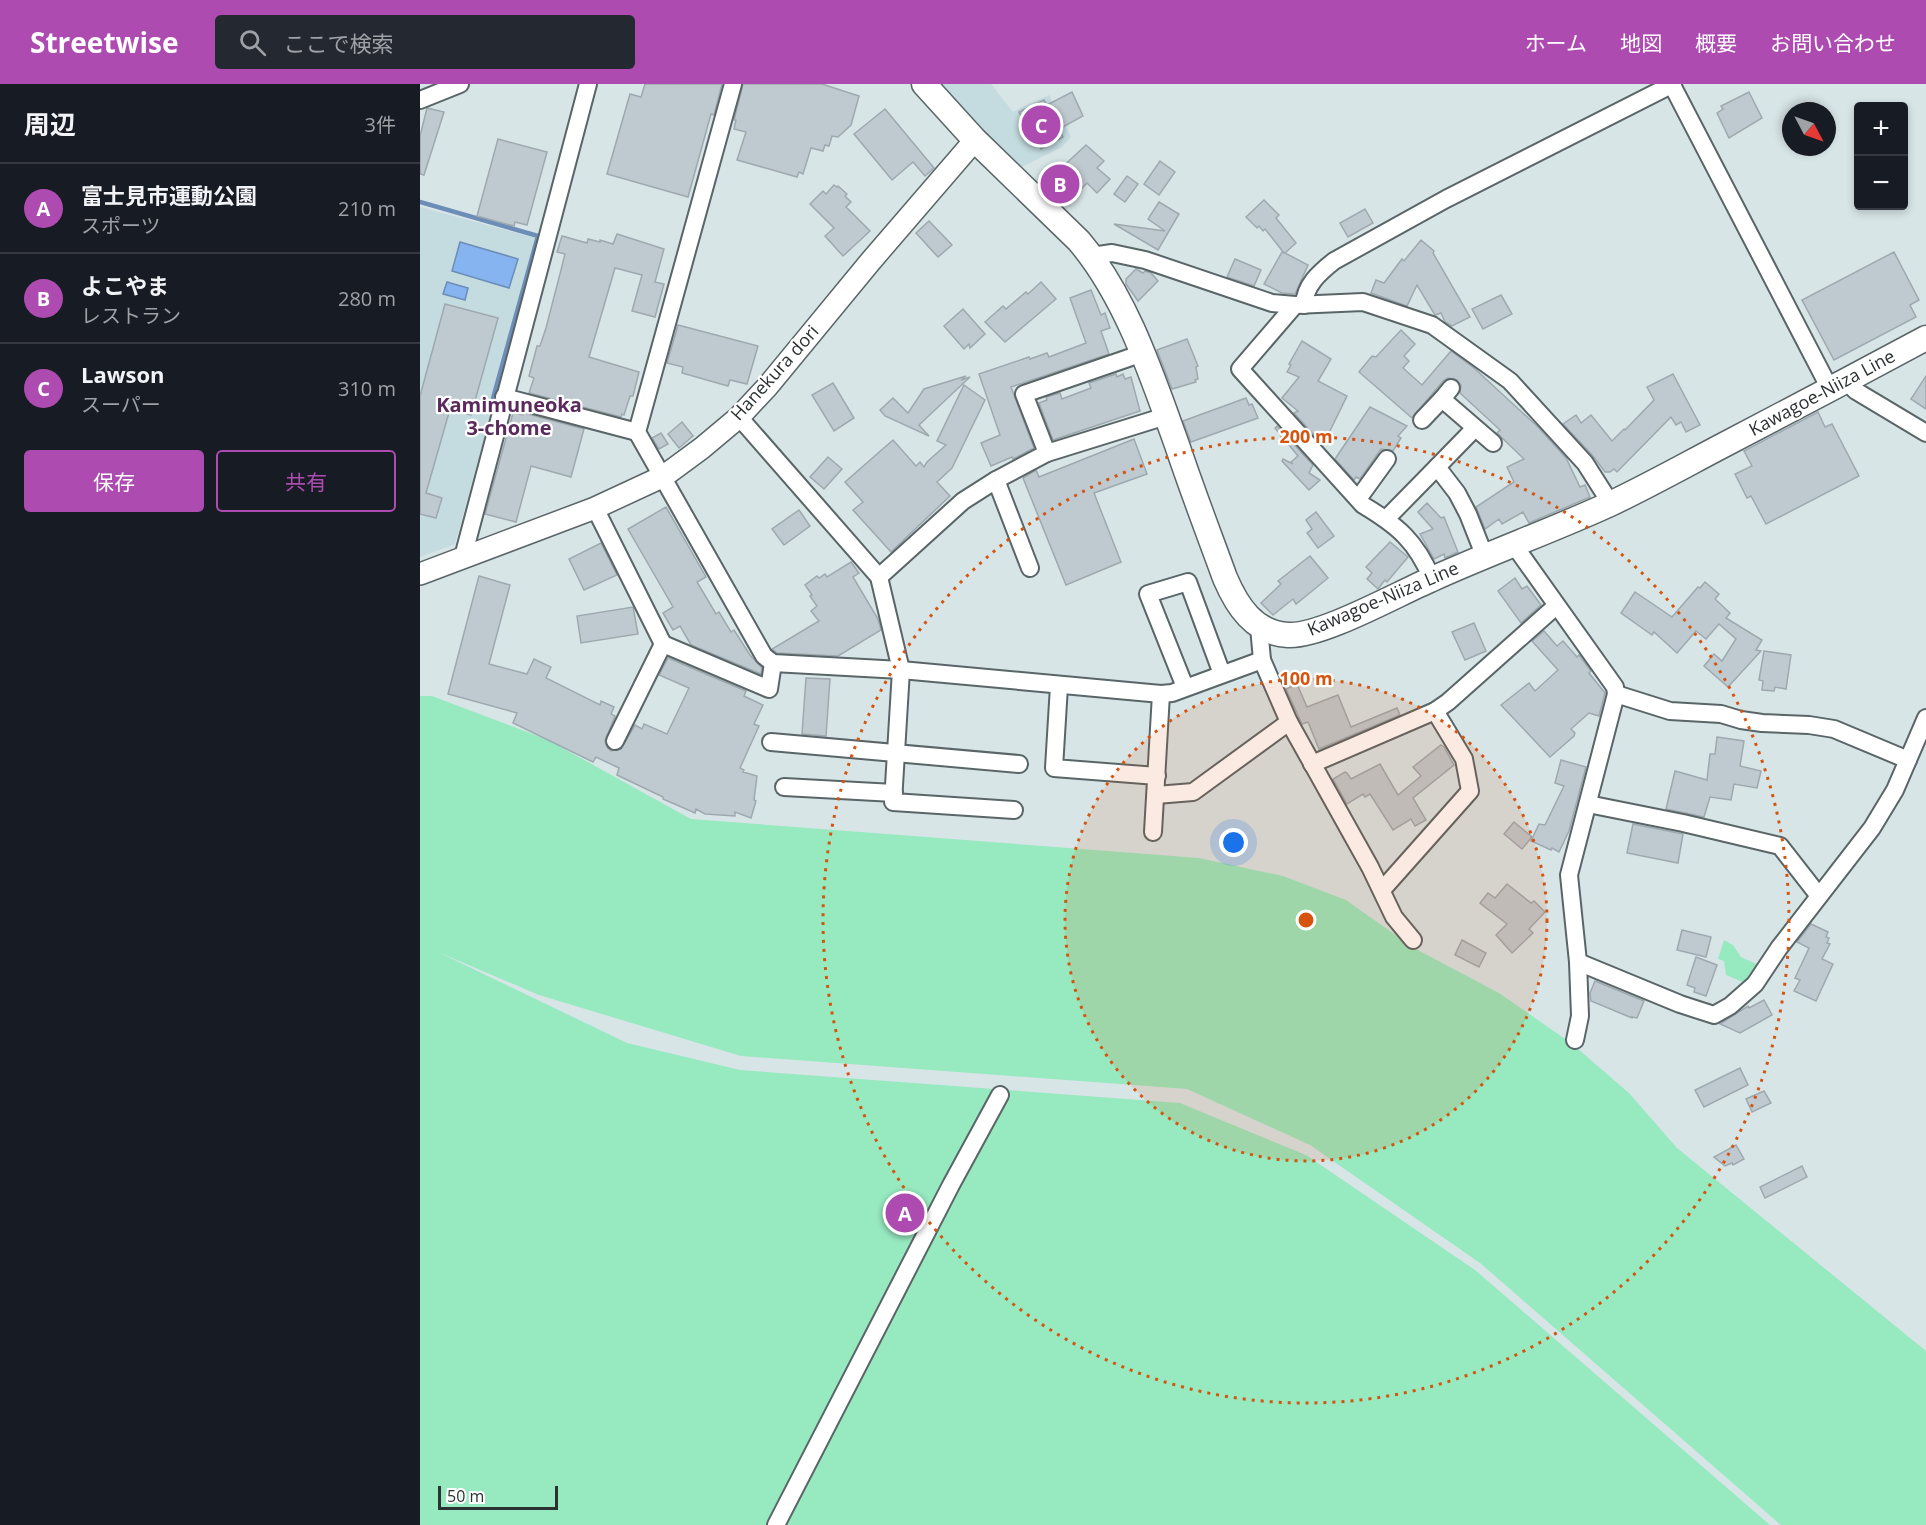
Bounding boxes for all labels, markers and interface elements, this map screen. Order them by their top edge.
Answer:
search box [215,15,635,69]
text: Streetwise [30,23,179,61]
icon: search [236,26,269,59]
text: ここで検索 [284,28,394,58]
text: ホーム [1525,29,1587,57]
text: 地図 [1620,29,1662,57]
text: 概要 [1695,29,1737,57]
text: お問い合わせ [1770,29,1896,57]
pin: C [1022,102,1060,147]
north arrow [1782,102,1836,156]
map controls [1854,102,1908,210]
button: + [1854,102,1908,156]
text: 周辺 [24,106,76,142]
text: 3件 [365,111,396,138]
button: − [1854,156,1908,210]
pin: B [1040,162,1080,206]
text: 富士見市運動公園 [81,180,257,210]
text: A [37,195,50,222]
text: 210 m [338,195,396,222]
text: スポーツ [81,212,161,239]
text: よこやま [81,270,169,300]
text: B [37,285,50,312]
text: 280 m [338,285,396,312]
text: レストラン [81,302,181,329]
street label: Hanekura dori [725,319,824,425]
street label: Kawagoe-Niiza Line [1744,343,1899,441]
text: Lawson [81,359,165,389]
text: C [37,375,50,402]
text: 310 m [338,375,396,402]
text: スーパー [81,391,161,418]
district label: Kamimuneoka 3-chome [436,391,582,441]
text: 200 m [1279,424,1333,448]
button: 保存 [24,450,204,512]
button: 共有 [216,450,396,512]
street label: Kawagoe-Niiza Line [1303,555,1462,641]
text: 100 m [1279,666,1333,690]
your location [1219,828,1248,857]
centre of rings [1296,910,1316,930]
pin: A [886,1190,924,1236]
scale bar [438,1483,558,1510]
text: 50 m [447,1485,484,1507]

